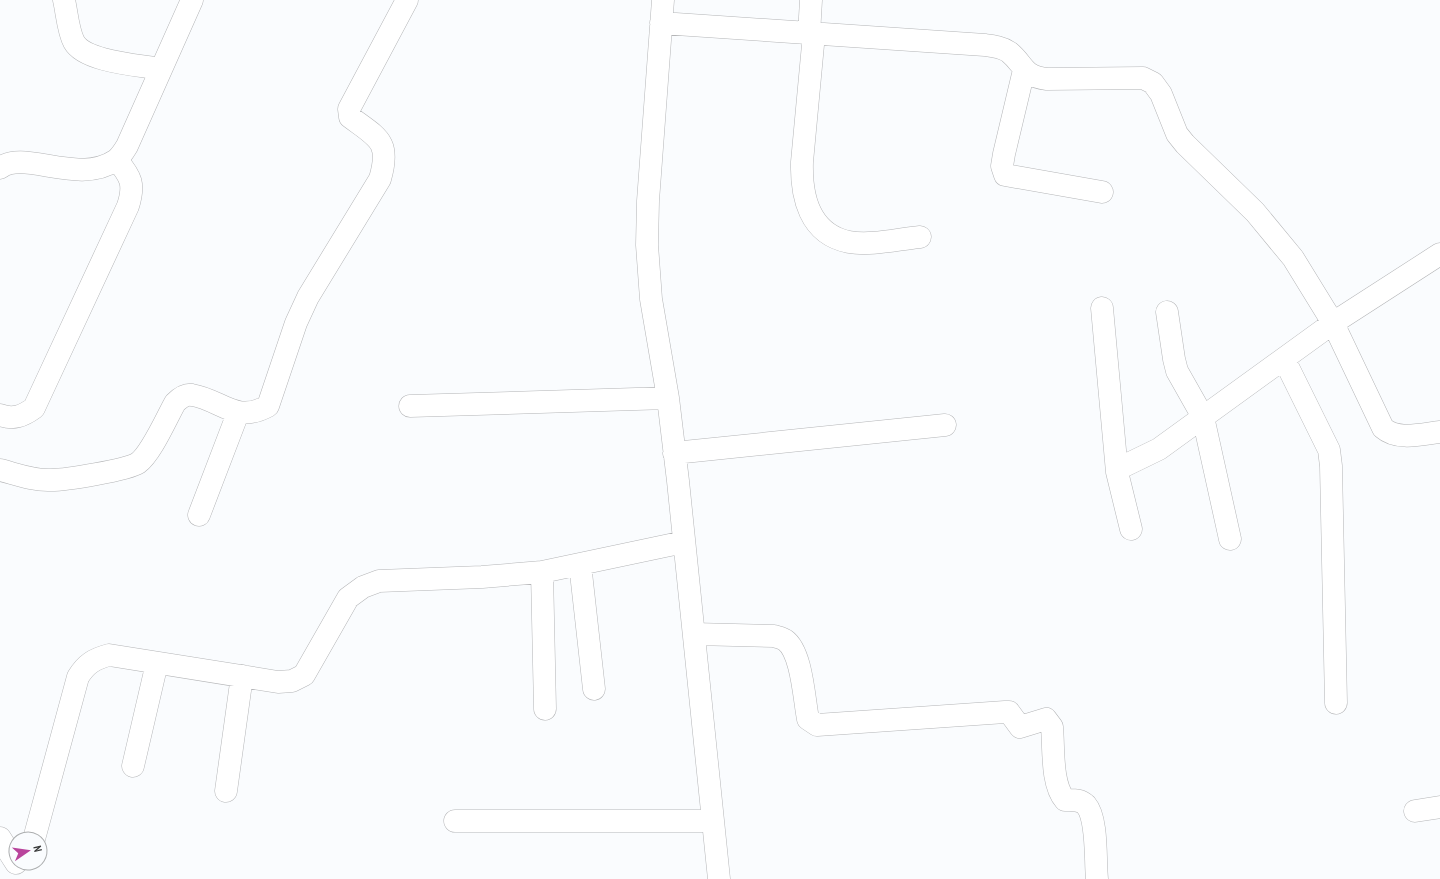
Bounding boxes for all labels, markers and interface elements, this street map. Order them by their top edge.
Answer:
north arrow [8,831,48,871]
text: N [30,844,45,853]

